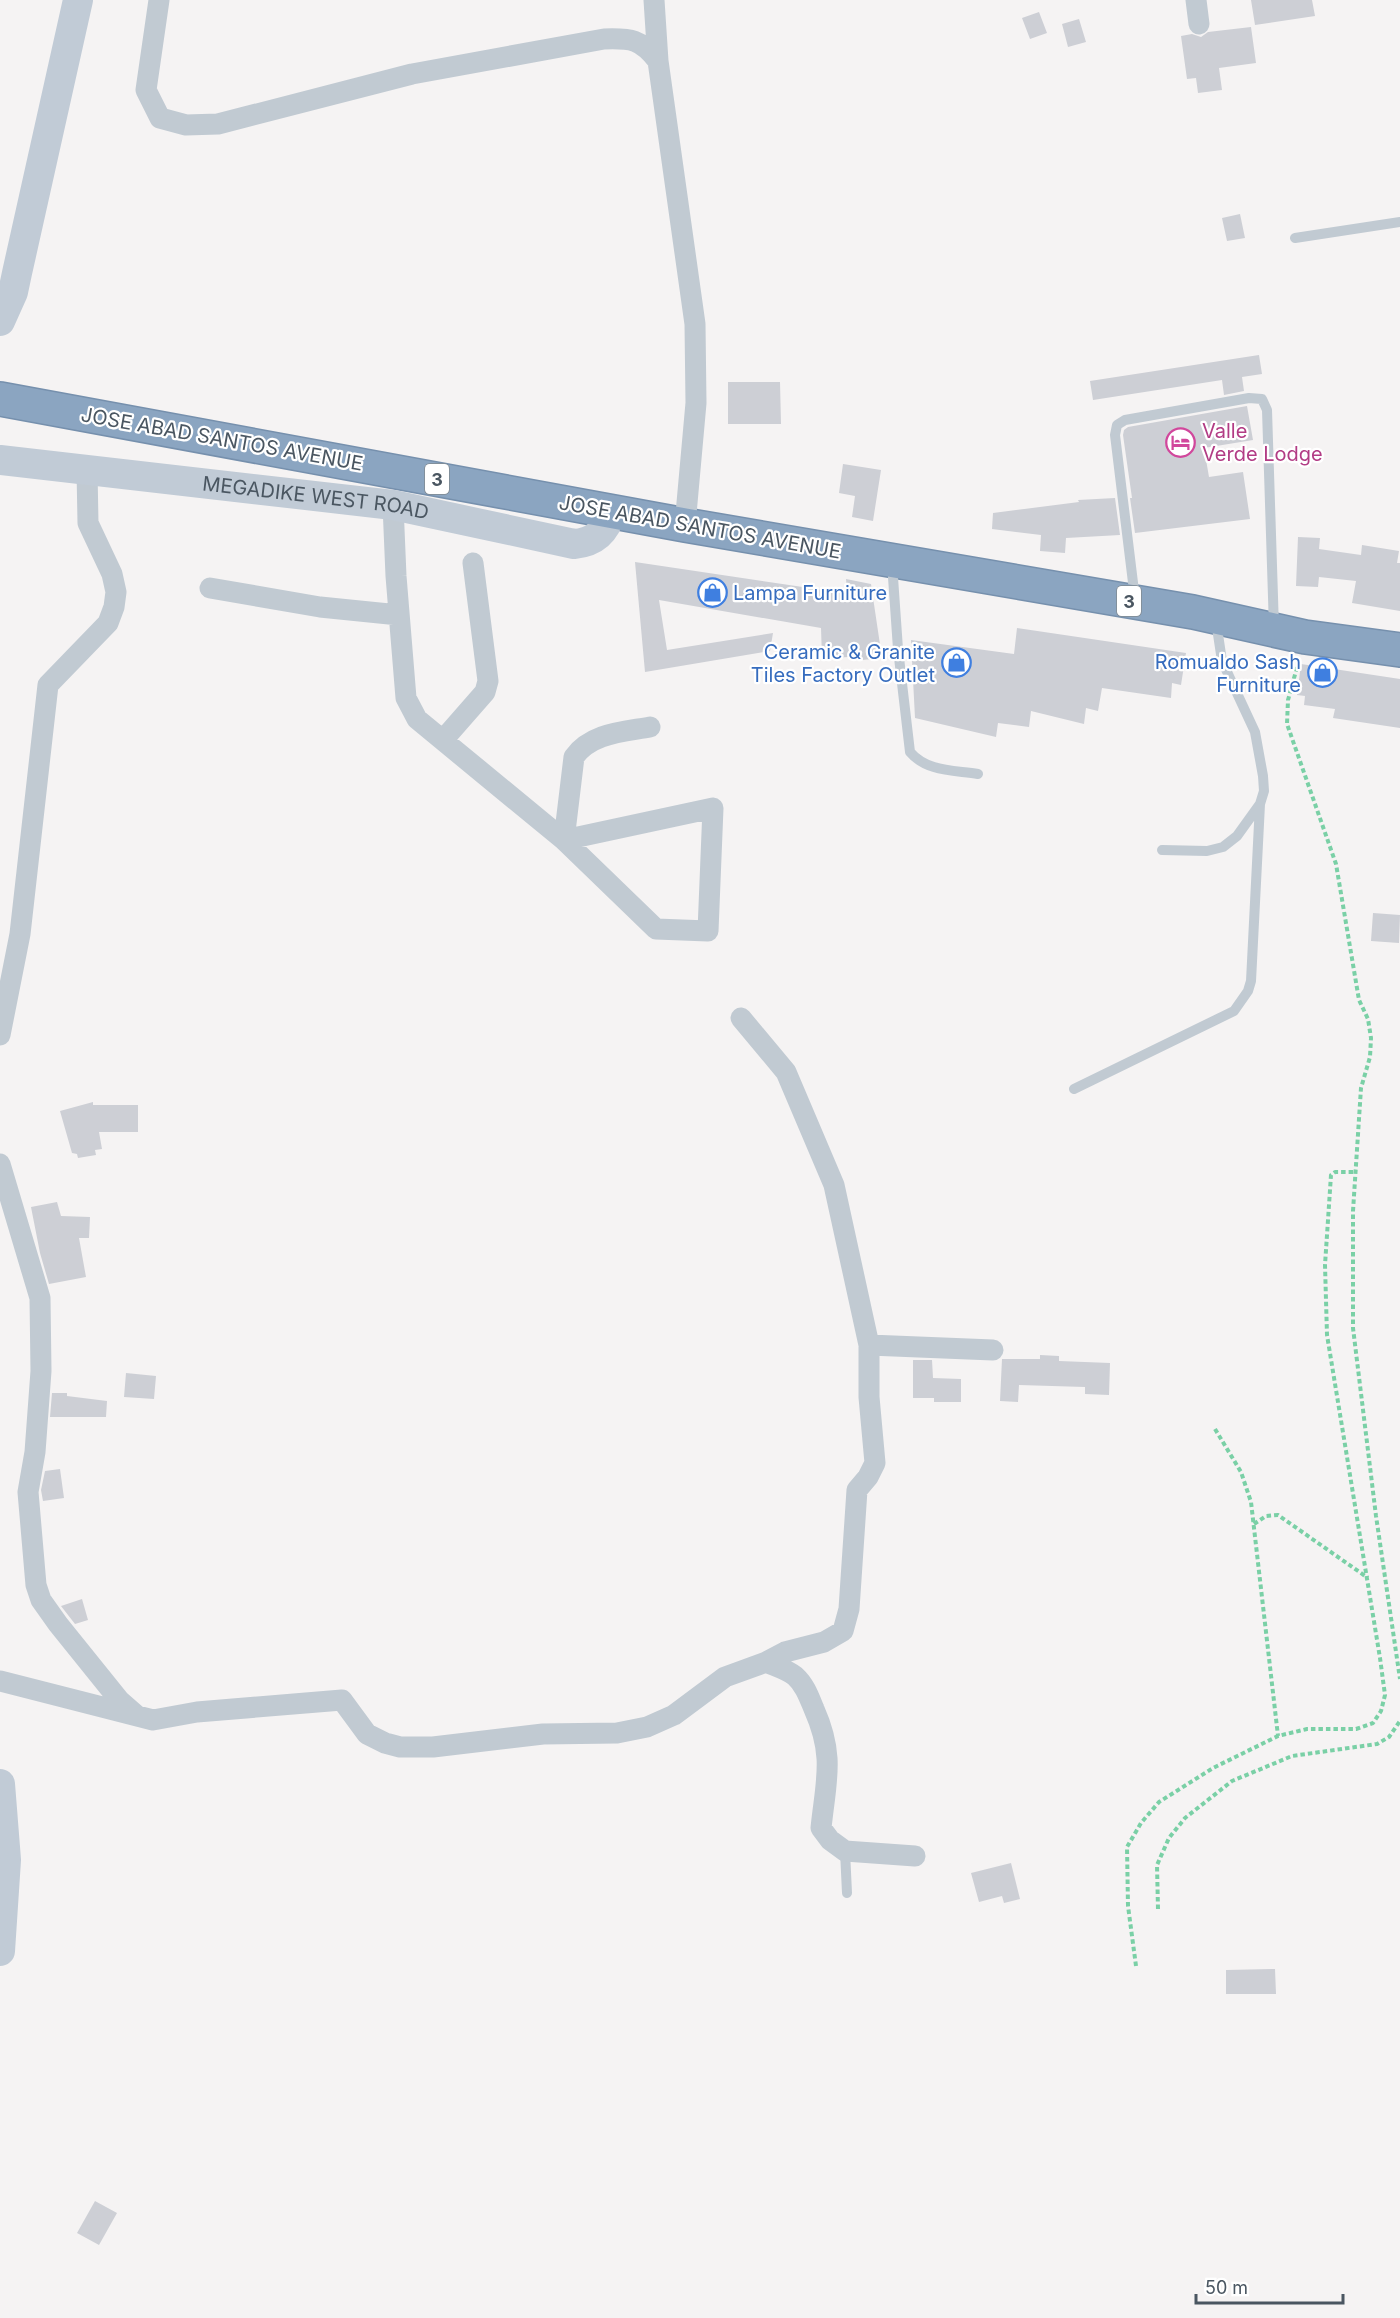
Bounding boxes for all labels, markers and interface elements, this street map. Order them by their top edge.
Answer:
street label: JOSE ABAD SANTOS AVENUE [79,402,365,476]
place label: Valle Verde Lodge [1202,419,1323,466]
hotel icon: Valle Verde Lodge [1165,427,1197,459]
road number: 3 [425,464,449,494]
street label: MEGADIKE WEST ROAD [201,471,431,524]
street label: JOSE ABAD SANTOS AVENUE [557,490,843,564]
shop icon: Lampa Furniture [696,577,728,609]
place label: Lampa Furniture [733,581,887,605]
road number: 3 [1117,586,1141,616]
place label: Ceramic & Granite Tiles Factory Outlet [751,640,935,687]
shop icon: Ceramic & Granite Tiles Factory Outlet [940,647,972,679]
place label: Romualdo Sash Furniture [1155,650,1301,697]
shop icon: Romualdo Sash Furniture [1306,657,1338,689]
scale bar [1196,2267,1343,2305]
text: 50 m [1205,2277,1248,2298]

